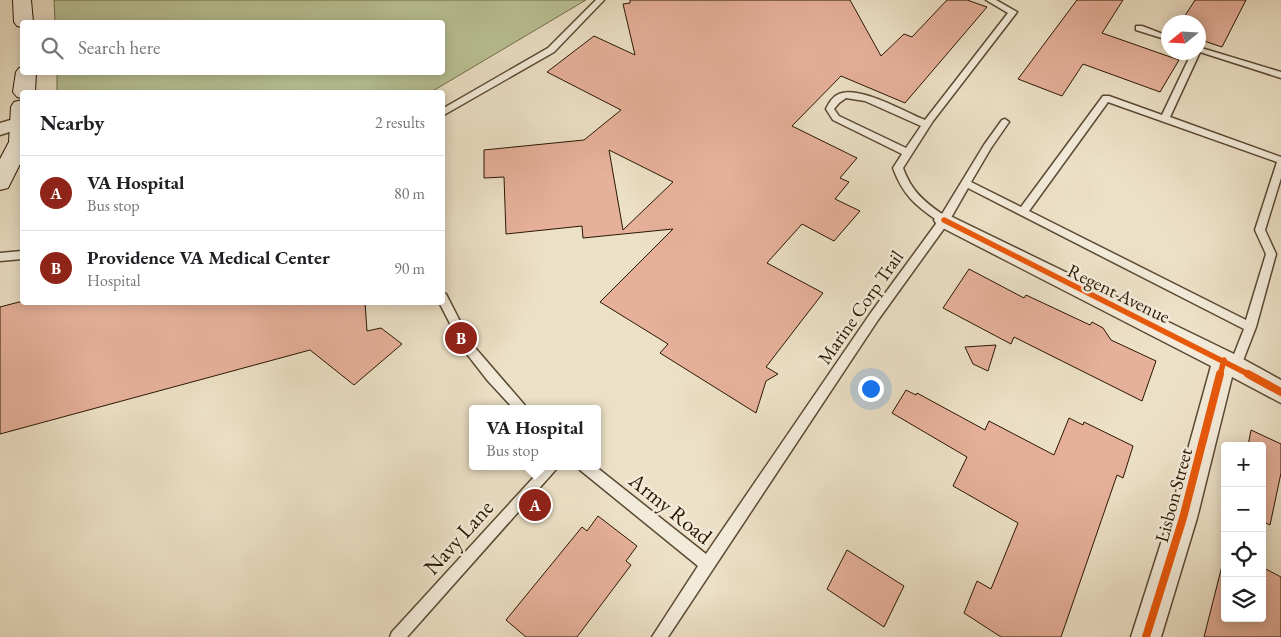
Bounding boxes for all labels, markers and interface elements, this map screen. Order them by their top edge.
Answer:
north arrow [1161,15,1206,60]
search box [20,20,445,75]
icon: search [38,34,66,62]
text: Search here [78,35,160,60]
text: Nearby [40,109,104,136]
text: 2 results [375,112,425,133]
text: VA Hospital [87,170,185,195]
text: A [50,183,62,204]
text: 80 m [394,183,425,204]
text: Bus stop [87,195,140,216]
text: Providence VA Medical Center [87,245,330,270]
street label: Marine Corp Trail [812,245,909,369]
text: B [51,258,61,279]
text: 90 m [394,258,425,279]
street label: Regent Avenue [1063,258,1174,329]
text: Hospital [87,270,141,291]
pin: B [445,319,477,357]
your location [858,376,884,402]
popup [469,405,601,470]
text: VA Hospital [486,415,584,440]
text: Bus stop [486,440,539,461]
map controls [1221,442,1266,622]
button: + [1221,442,1266,487]
street label: Lisbon Street [1149,445,1198,545]
street label: Army Road [622,465,719,551]
pin: A [519,486,551,524]
button: − [1221,487,1266,532]
street label: Navy Lane [417,493,500,581]
button: locate [1221,532,1266,577]
button: layers [1221,577,1266,622]

